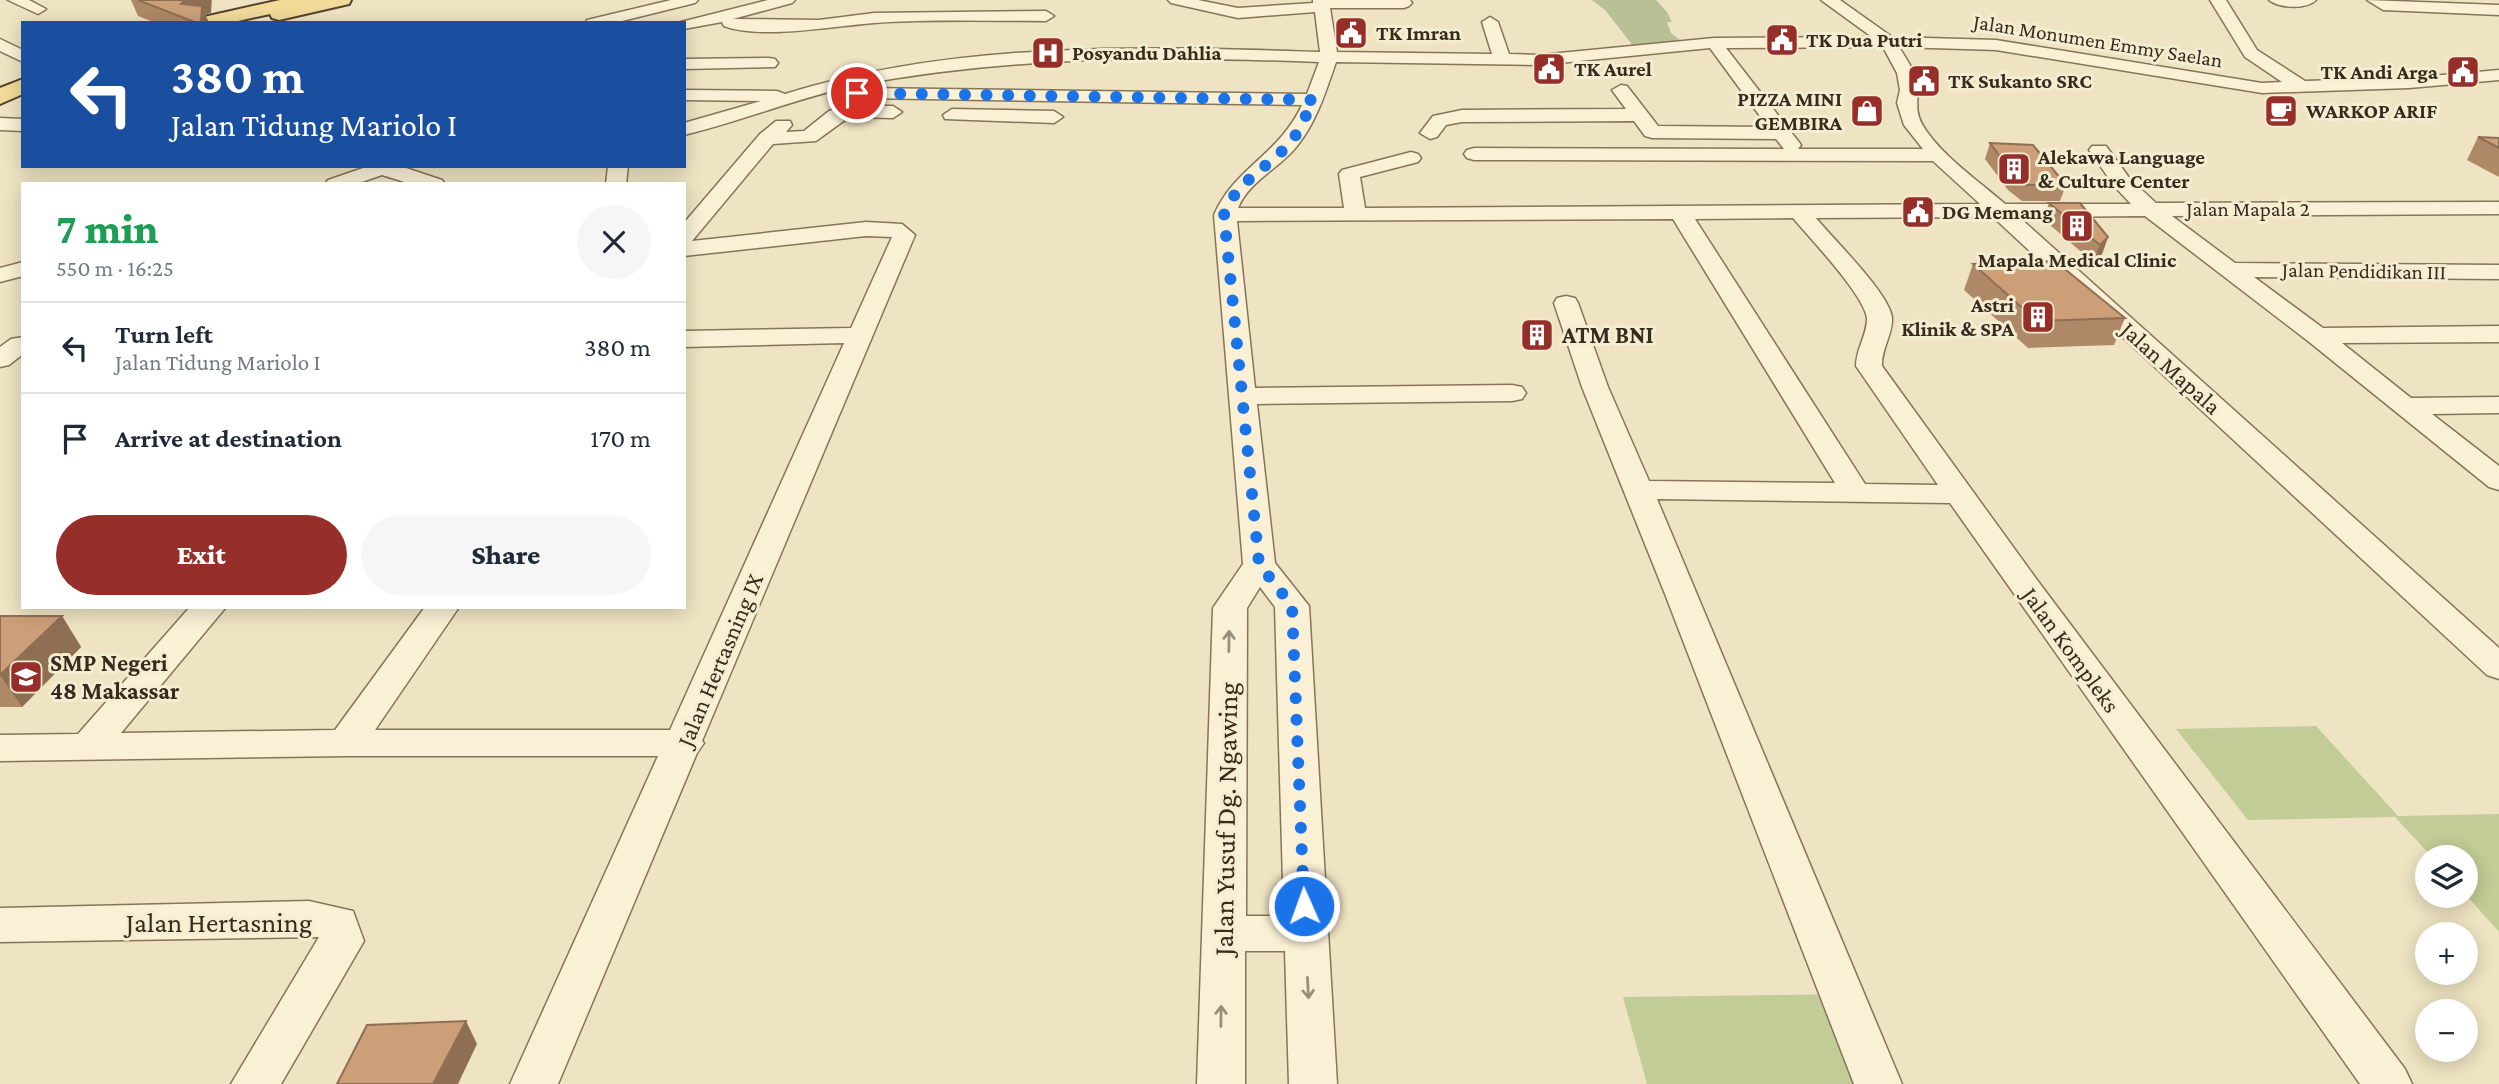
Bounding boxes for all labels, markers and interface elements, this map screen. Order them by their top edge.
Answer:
street label: Jalan Monumen Emmy Saelan [1970,9,2224,73]
public building icon: TK Imran [1332,14,1370,52]
place label: TK Imran [1376,21,1461,45]
public building icon: TK Dua Putri [1763,21,1801,59]
place label: TK Dua Putri [1806,28,1922,52]
hospital icon: Posyandu Dahlia [1029,34,1067,72]
place label: Posyandu Dahlia [1072,41,1222,65]
icon: left [56,49,147,140]
text: 380 m [171,49,304,104]
public building icon: TK Aurel [1530,50,1568,88]
public building icon: TK Andi Arga [2444,53,2482,91]
place label: TK Aurel [1574,57,1652,81]
place label: TK Andi Arga [2321,60,2439,84]
public building icon: TK Sukanto SRC [1905,62,1943,100]
pin [827,63,887,123]
place label: TK Sukanto SRC [1948,69,2092,93]
icon: arrive [838,74,876,112]
place label: PIZZA MINI GEMBIRA [1737,87,1843,135]
shop icon: PIZZA MINI GEMBIRA [1848,92,1886,130]
cafe icon: WARKOP ARIF [2262,92,2300,130]
place label: WARKOP ARIF [2305,99,2437,123]
text: Jalan Tidung Mariolo I [171,107,457,143]
place label: Alekawa Language & Culture Center [2037,145,2205,193]
building icon: Alekawa Language & Culture Center [1995,150,2033,188]
public building icon: DG Memang [1899,193,1937,231]
street label: Jalan Mapala 2 [2184,197,2310,221]
place label: DG Memang [1942,200,2053,224]
text: 7 min [56,205,159,252]
button: close [577,205,651,279]
building icon: Mapala Medical Clinic [2058,207,2096,245]
place label: Mapala Medical Clinic [1978,248,2177,272]
text: 550 m · 16:25 [56,255,174,281]
street label: Jalan Pendidikan III [2280,258,2446,284]
place label: Astri Klinik & SPA [1901,293,2014,341]
building icon: Astri Klinik & SPA [2019,298,2057,336]
street label: Jalan Mapala [2114,314,2227,420]
building icon: ATM BNI [1518,316,1556,354]
text: Turn left [115,320,213,349]
place label: ATM BNI [1561,321,1654,348]
icon: left [56,329,94,367]
text: 380 m [584,333,651,362]
text: Jalan Tidung Mariolo I [115,349,321,375]
icon: arrive [56,420,94,458]
text: Arrive at destination [115,424,342,453]
text: 170 m [590,424,651,453]
button: Exit [56,515,347,595]
button: Share [361,515,651,595]
street label: Jalan Hertasning IX [670,569,768,752]
street label: Jalan Kompleks [2016,580,2126,717]
one-way arrow [1222,630,1236,653]
place label: SMP Negeri 48 Makassar [50,649,180,704]
school or university icon: SMP Negeri 48 Makassar [7,658,45,696]
street label: Jalan Yusuf Dg. Ngawing [1208,681,1243,959]
map controls [2415,845,2478,1062]
button: layers [2415,845,2478,908]
position arrow [1267,869,1341,943]
street label: Jalan Hertasning [123,907,313,938]
button: + [2415,922,2478,985]
one-way arrow [1301,976,1314,999]
button: − [2415,999,2478,1062]
one-way arrow [1215,1005,1228,1028]

